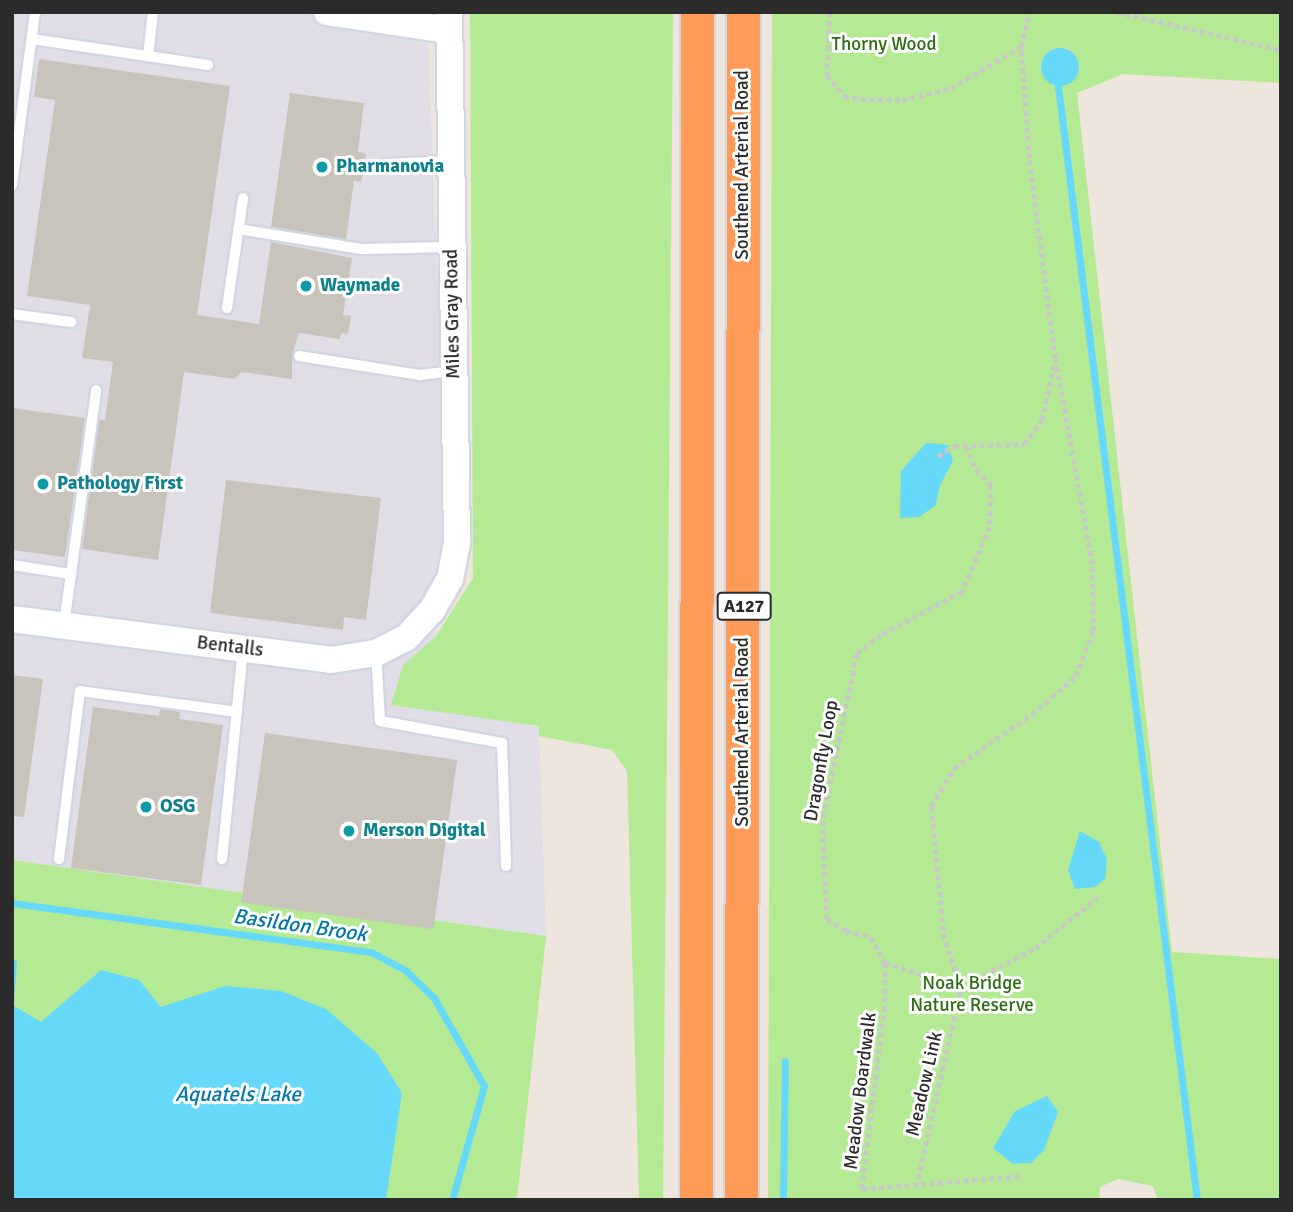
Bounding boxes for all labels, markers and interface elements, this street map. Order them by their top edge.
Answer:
park label: Thorny Wood [832,34,936,56]
street label: Southend Arterial Road [732,70,754,260]
place label: Pharmanovia [336,156,444,178]
marker: Pharmanovia [314,159,330,175]
street label: Miles Gray Road [440,249,466,379]
place label: Waymade [320,275,400,297]
marker: Waymade [298,278,314,294]
place label: Pathology First [57,473,183,495]
marker: Pathology First [35,476,51,492]
road number: A127 [716,592,772,620]
street label: Bentalls [195,632,265,662]
street label: Southend Arterial Road [732,637,754,827]
street label: Dragonfly Loop [800,699,844,823]
place label: OSG [160,796,196,818]
marker: OSG [138,799,154,815]
place label: Merson Digital [363,820,486,842]
marker: Merson Digital [341,823,357,839]
water label: Basildon Brook [232,903,368,947]
park label: Noak Bridge Nature Reserve [910,973,1034,1017]
street label: Meadow Boardwalk [840,1011,882,1171]
street label: Meadow Link [902,1029,948,1139]
water label: Aquatels Lake [175,1081,301,1107]

